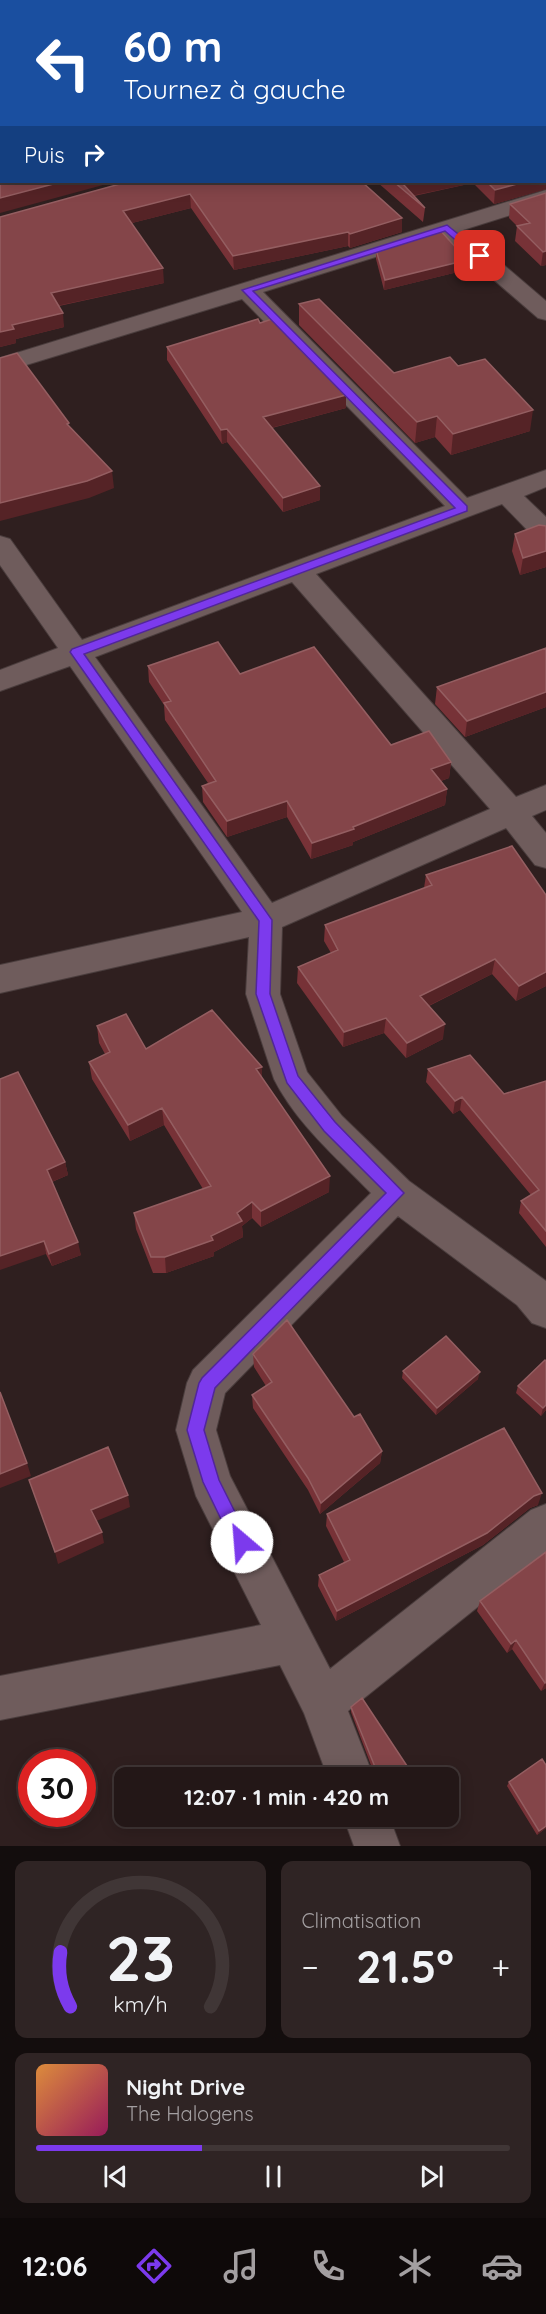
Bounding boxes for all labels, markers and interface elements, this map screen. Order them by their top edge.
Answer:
text: 60 m [123,20,223,73]
icon: left [24,24,102,102]
text: Tournez à gauche [123,72,346,106]
icon: right [77,138,110,171]
text: Puis [24,141,65,169]
pin [454,230,505,281]
icon: arrive [463,239,496,272]
position arrow [210,1510,274,1574]
speed limit sign: 30 [18,1749,96,1827]
text: 12:07 · 1 min · 420 m [184,1783,389,1811]
text: Climatisation [302,1908,421,1933]
text: 23 [106,1919,175,1997]
text: 21.5° [356,1938,454,1994]
text: − [302,1946,319,1987]
text: + [491,1946,510,1987]
text: km/h [113,1991,167,2017]
text: Night Drive [126,2073,245,2101]
text: The Halogens [126,2101,254,2126]
icon: previous [99,2160,132,2193]
icon: pause [257,2160,290,2193]
icon: next [415,2160,448,2193]
icon: directions [133,2245,175,2287]
icon: music [220,2245,262,2287]
icon: phone [307,2245,349,2287]
icon: climate [394,2245,436,2287]
icon: car [481,2245,523,2287]
text: 12:06 [23,2249,87,2283]

